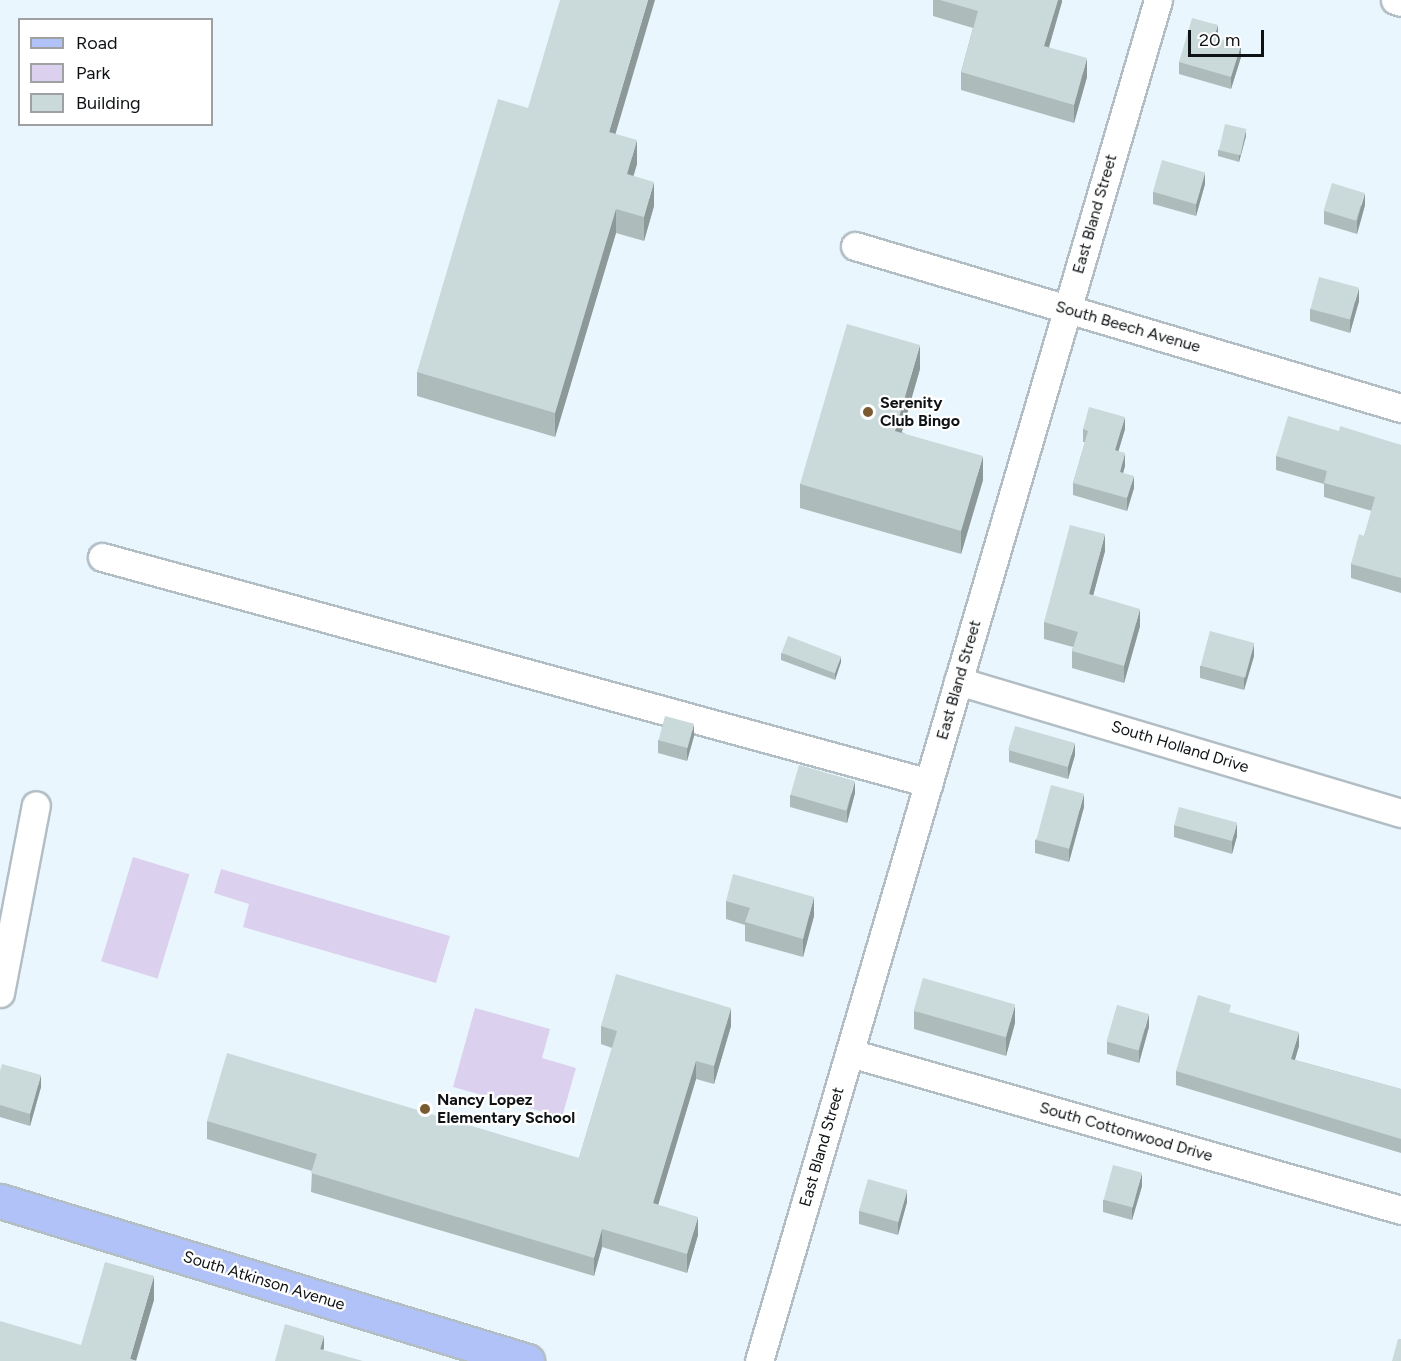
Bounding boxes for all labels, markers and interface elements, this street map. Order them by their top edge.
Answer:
legend [18,18,213,126]
scale bar [1191,18,1268,56]
text: 20 m [1199,29,1240,51]
text: Road [76,32,117,54]
text: Park [76,62,110,84]
text: Building [76,92,141,114]
street label: East Bland Street [1069,152,1121,276]
street label: South Beech Avenue [1053,297,1203,357]
place label: Serenity Club Bingo [880,393,960,431]
marker: Serenity Club Bingo [861,405,875,419]
street label: East Bland Street [933,618,985,742]
street label: South Holland Drive [1109,717,1251,777]
street label: East Bland Street [796,1085,848,1209]
place label: Nancy Lopez Elementary School [437,1090,575,1128]
street label: South Cottonwood Drive [1037,1098,1215,1166]
marker: Nancy Lopez Elementary School [418,1102,432,1116]
street label: South Atkinson Avenue [181,1247,347,1315]

